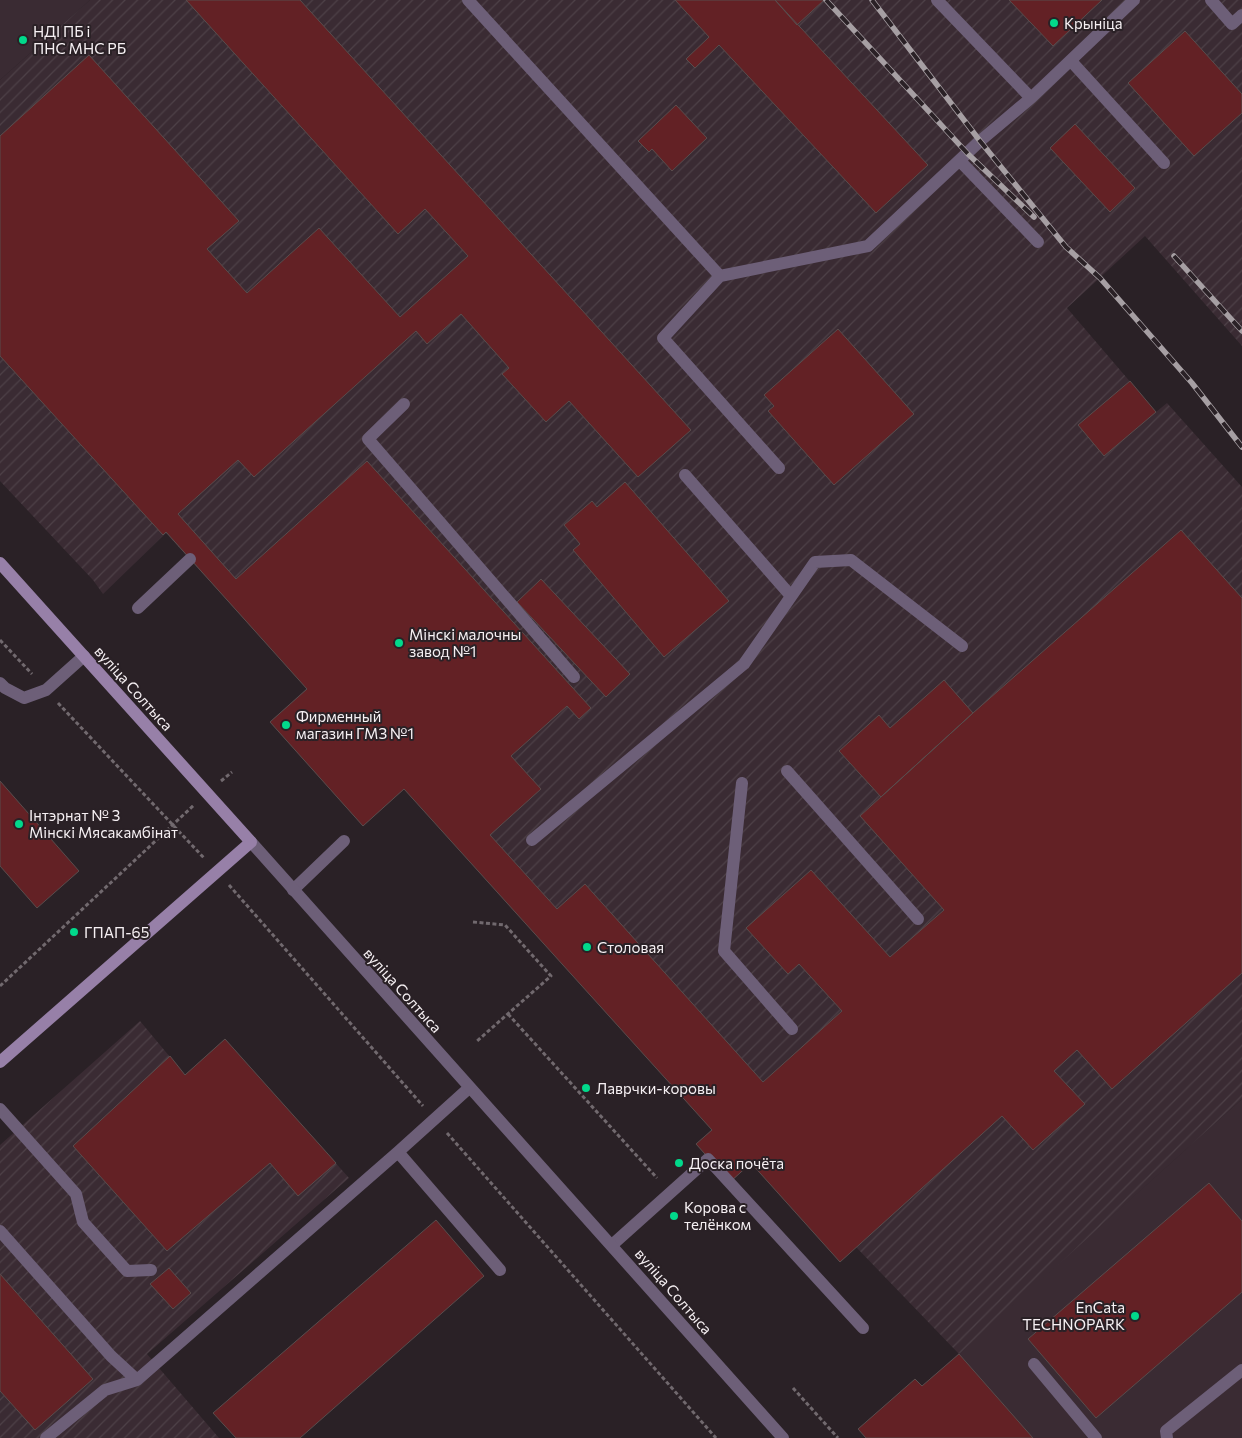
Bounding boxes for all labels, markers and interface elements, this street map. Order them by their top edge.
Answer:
place label: Крыніца [1064,14,1123,32]
marker: Крыніца [1048,17,1060,29]
place label: НДІ ПБ і ПНС МНС РБ [33,22,126,57]
marker: НДІ ПБ і ПНС МНС РБ [17,34,29,46]
place label: Мінскі малочны завод №1 [409,625,521,660]
marker: Мінскі малочны завод №1 [393,637,405,649]
street label: вуліца Солтыса [91,642,177,734]
place label: Фирменный магазин ГМЗ №1 [296,707,414,742]
marker: Фирменный магазин ГМЗ №1 [280,719,292,731]
place label: Інтэрнат № 3 Мінскі Мясакамбінат [29,806,178,841]
marker: Інтэрнат № 3 Мінскі Мясакамбінат [13,818,25,830]
place label: ГПАП-65 [84,923,149,941]
marker: ГПАП-65 [68,926,80,938]
place label: Столовая [597,938,664,956]
marker: Столовая [581,941,593,953]
street label: вуліца Солтыса [360,944,446,1036]
place label: Лаврчки-коровы [596,1079,716,1097]
marker: Лаврчки-коровы [580,1082,592,1094]
place label: Доска почёта [689,1154,784,1172]
marker: Доска почёта [673,1157,685,1169]
place label: Корова с телёнком [684,1198,751,1233]
marker: Корова с телёнком [668,1210,680,1222]
street label: вуліца Солтыса [632,1244,716,1338]
place label: EnCata TECHNOPARK [1022,1298,1125,1333]
marker: EnCata TECHNOPARK [1129,1310,1141,1322]

